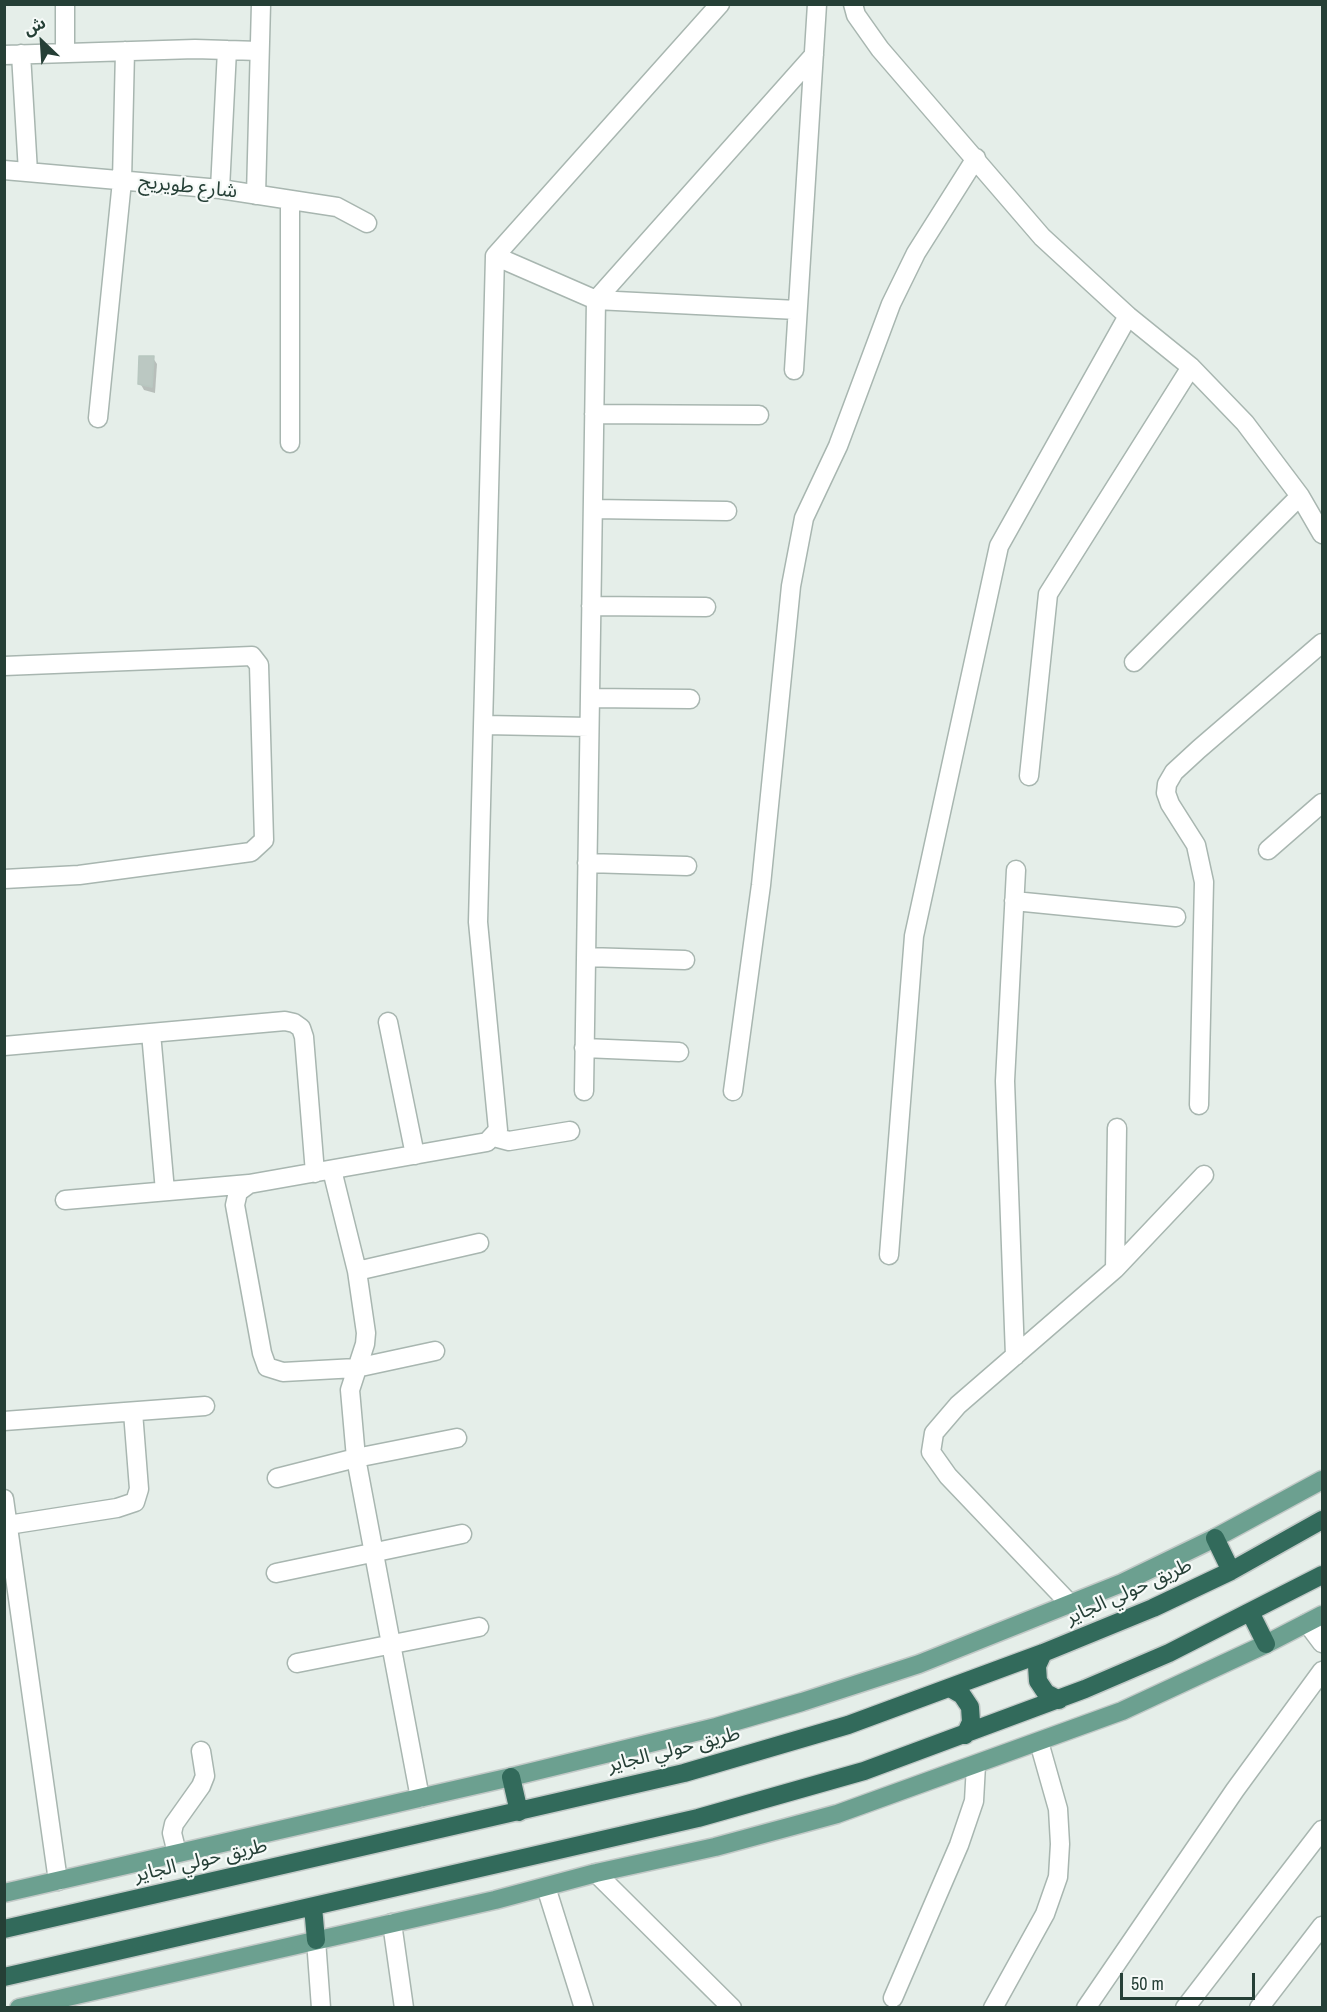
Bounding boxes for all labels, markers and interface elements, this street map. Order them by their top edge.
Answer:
text: ش [20,11,49,40]
north arrow [12,12,72,72]
street label: شارع طويريج [138,170,238,204]
street label: طريق حولي الجاير [1062,1553,1196,1631]
street label: طريق حولي الجاير [605,1722,743,1778]
street label: طريق حولي الجاير [132,1834,270,1888]
scale bar [1123,1961,1258,1999]
text: 50 m [1131,1971,1164,1996]

